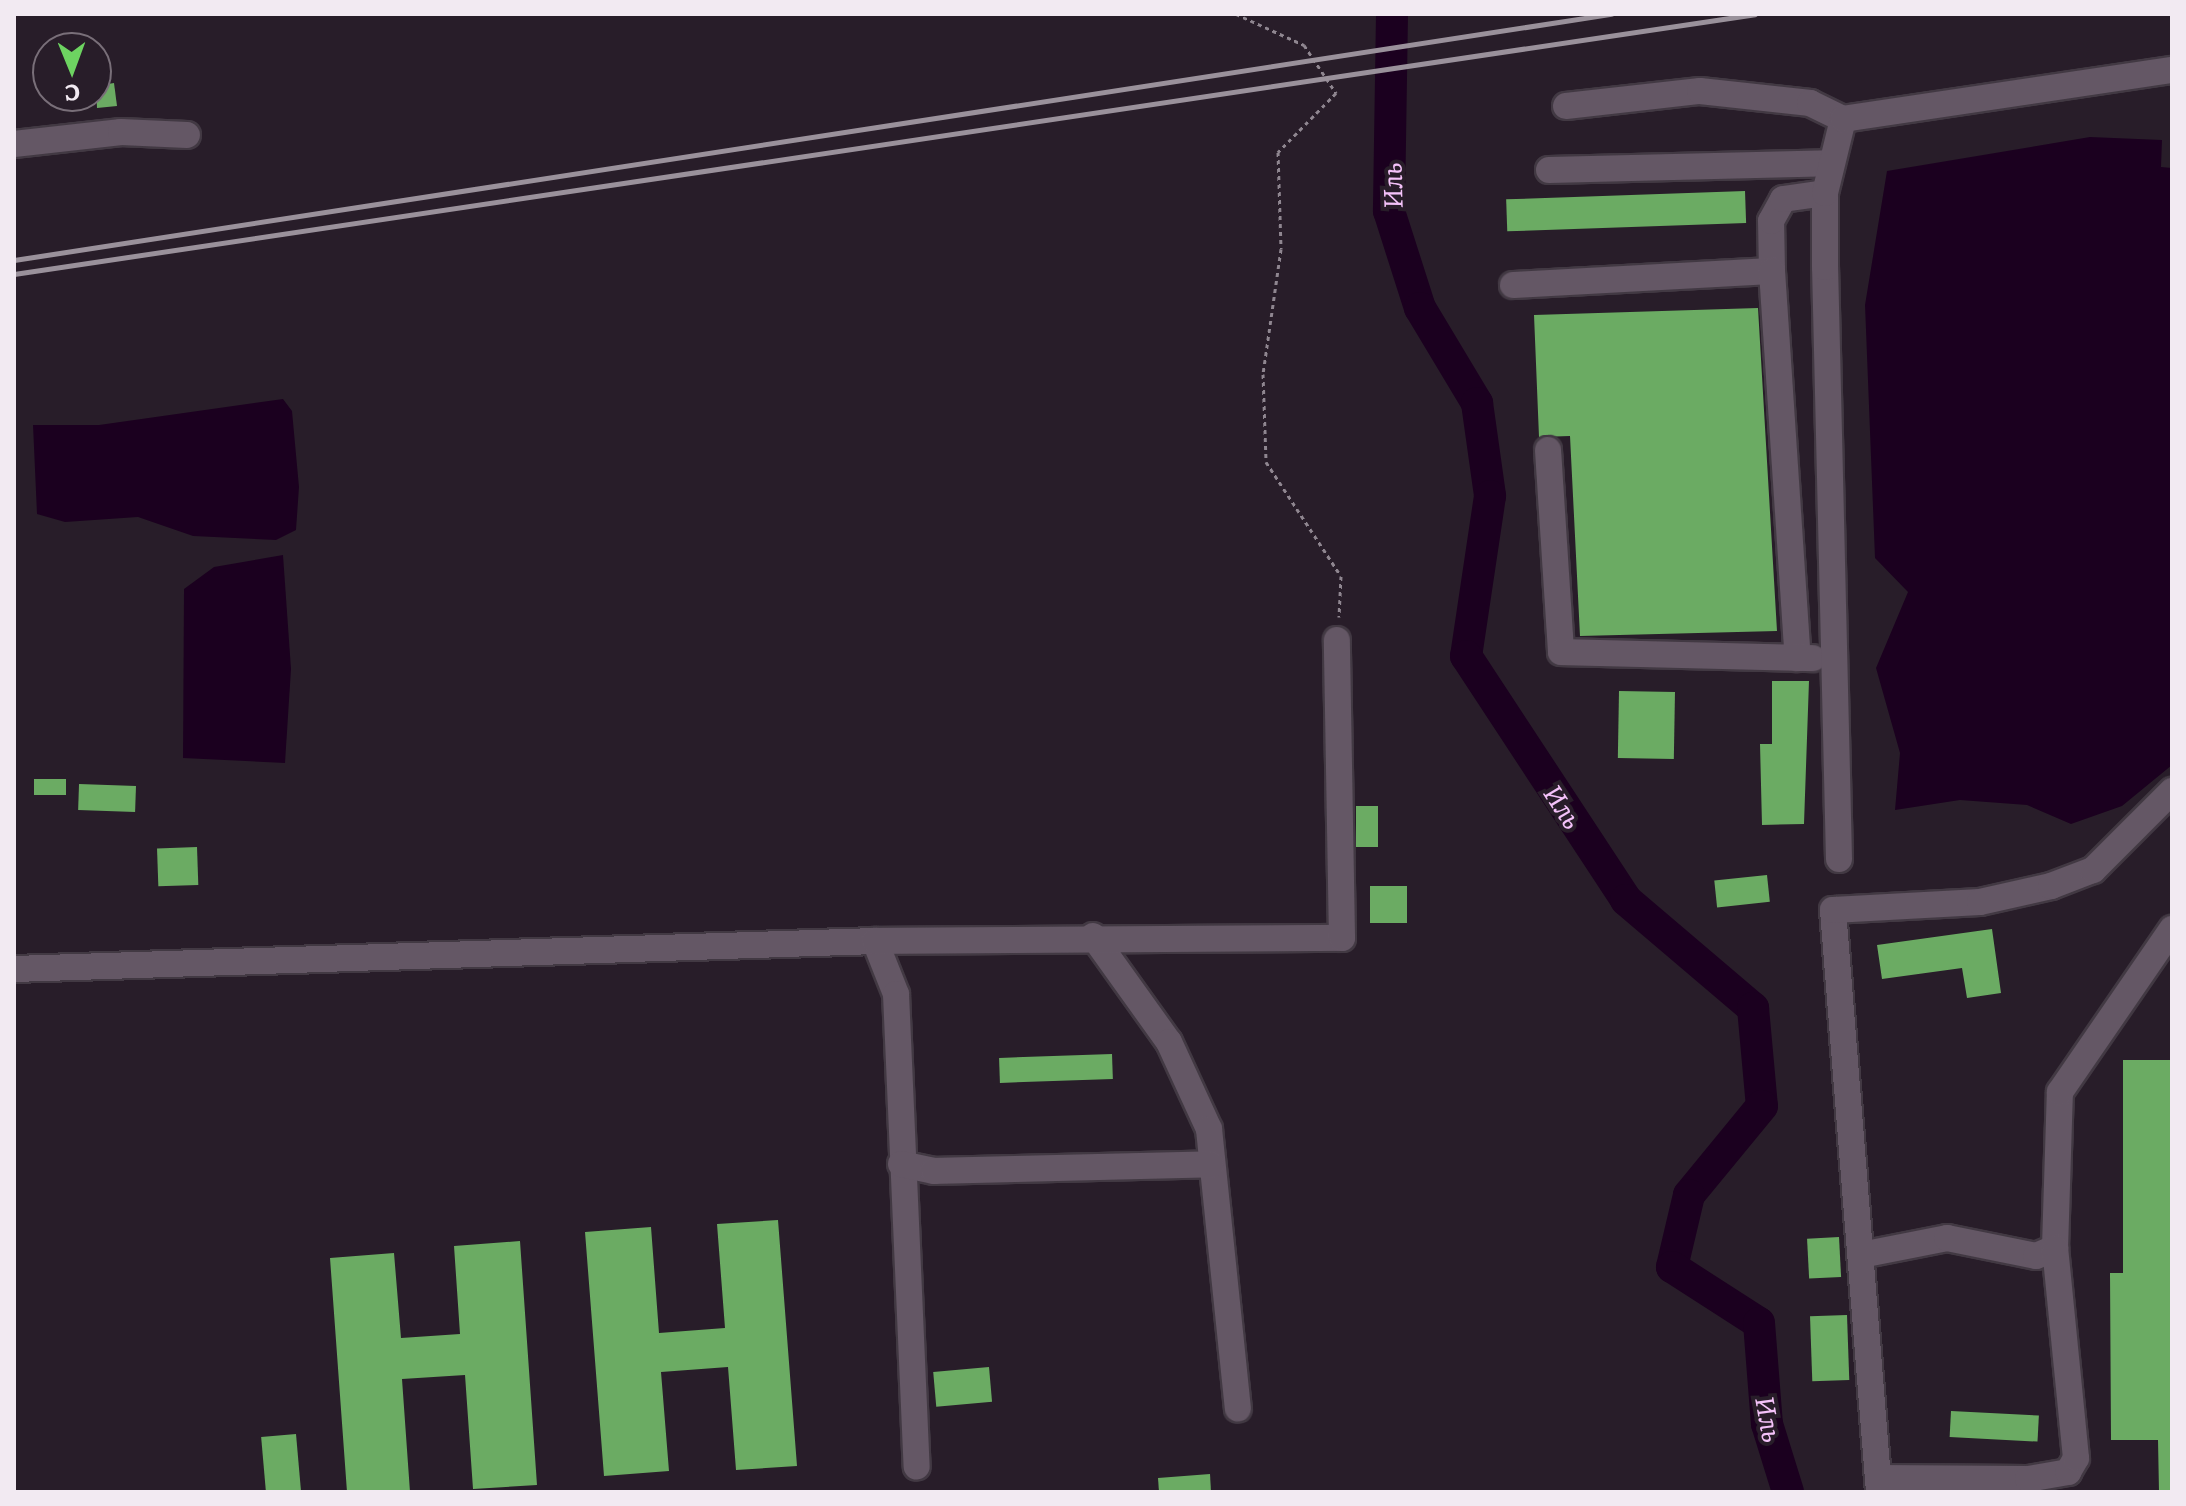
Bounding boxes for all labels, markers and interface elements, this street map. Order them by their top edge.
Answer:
north arrow [32,32,112,112]
text: С [64,78,80,111]
water label: Иль [1375,162,1407,210]
water label: Иль [1538,778,1590,834]
water label: Иль [1751,1394,1789,1444]

